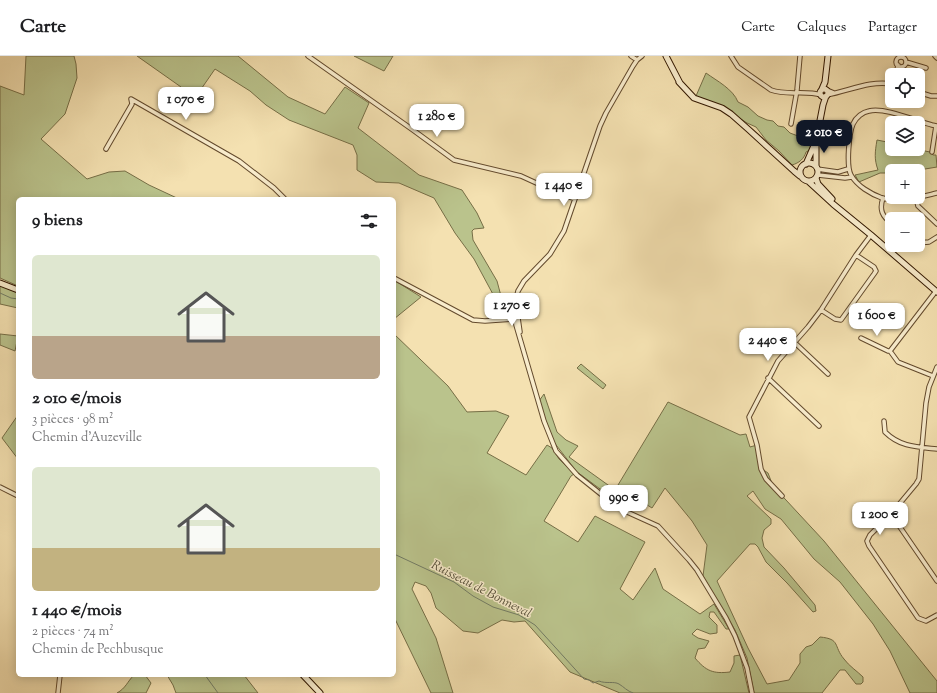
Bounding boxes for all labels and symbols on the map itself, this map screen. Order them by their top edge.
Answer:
pin: 1 070 € [149,87,223,121]
pin: 1 280 € [400,104,474,138]
pin: 2 010 € [787,120,861,154]
pin: 1 440 € [527,173,601,207]
pin: 1 270 € [475,293,549,327]
pin: 1 600 € [840,303,914,337]
pin: 2 440 € [731,328,805,362]
pin: 990 € [596,485,652,519]
pin: 1 200 € [843,502,917,536]
water label: Ruisseau de Bonneval [428,557,535,623]

